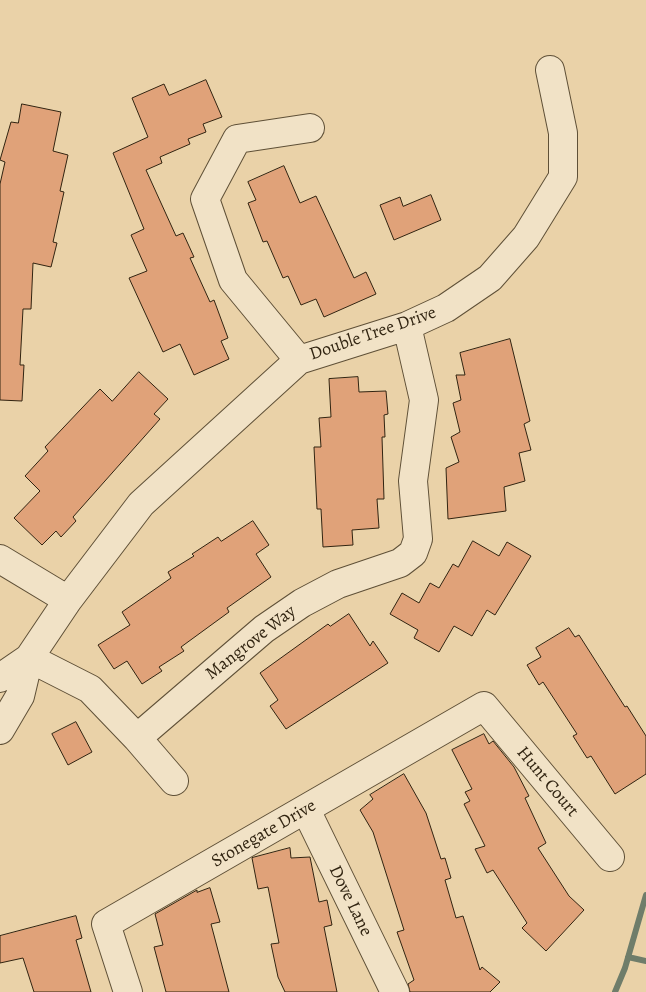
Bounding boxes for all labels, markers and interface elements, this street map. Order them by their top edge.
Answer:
street label: Double Tree Drive [307,302,439,366]
street label: Mangrove Way [202,601,300,685]
street label: Hunt Court [511,742,583,822]
street label: Stonegate Drive [208,795,320,873]
street label: Dove Lane [324,862,376,940]

